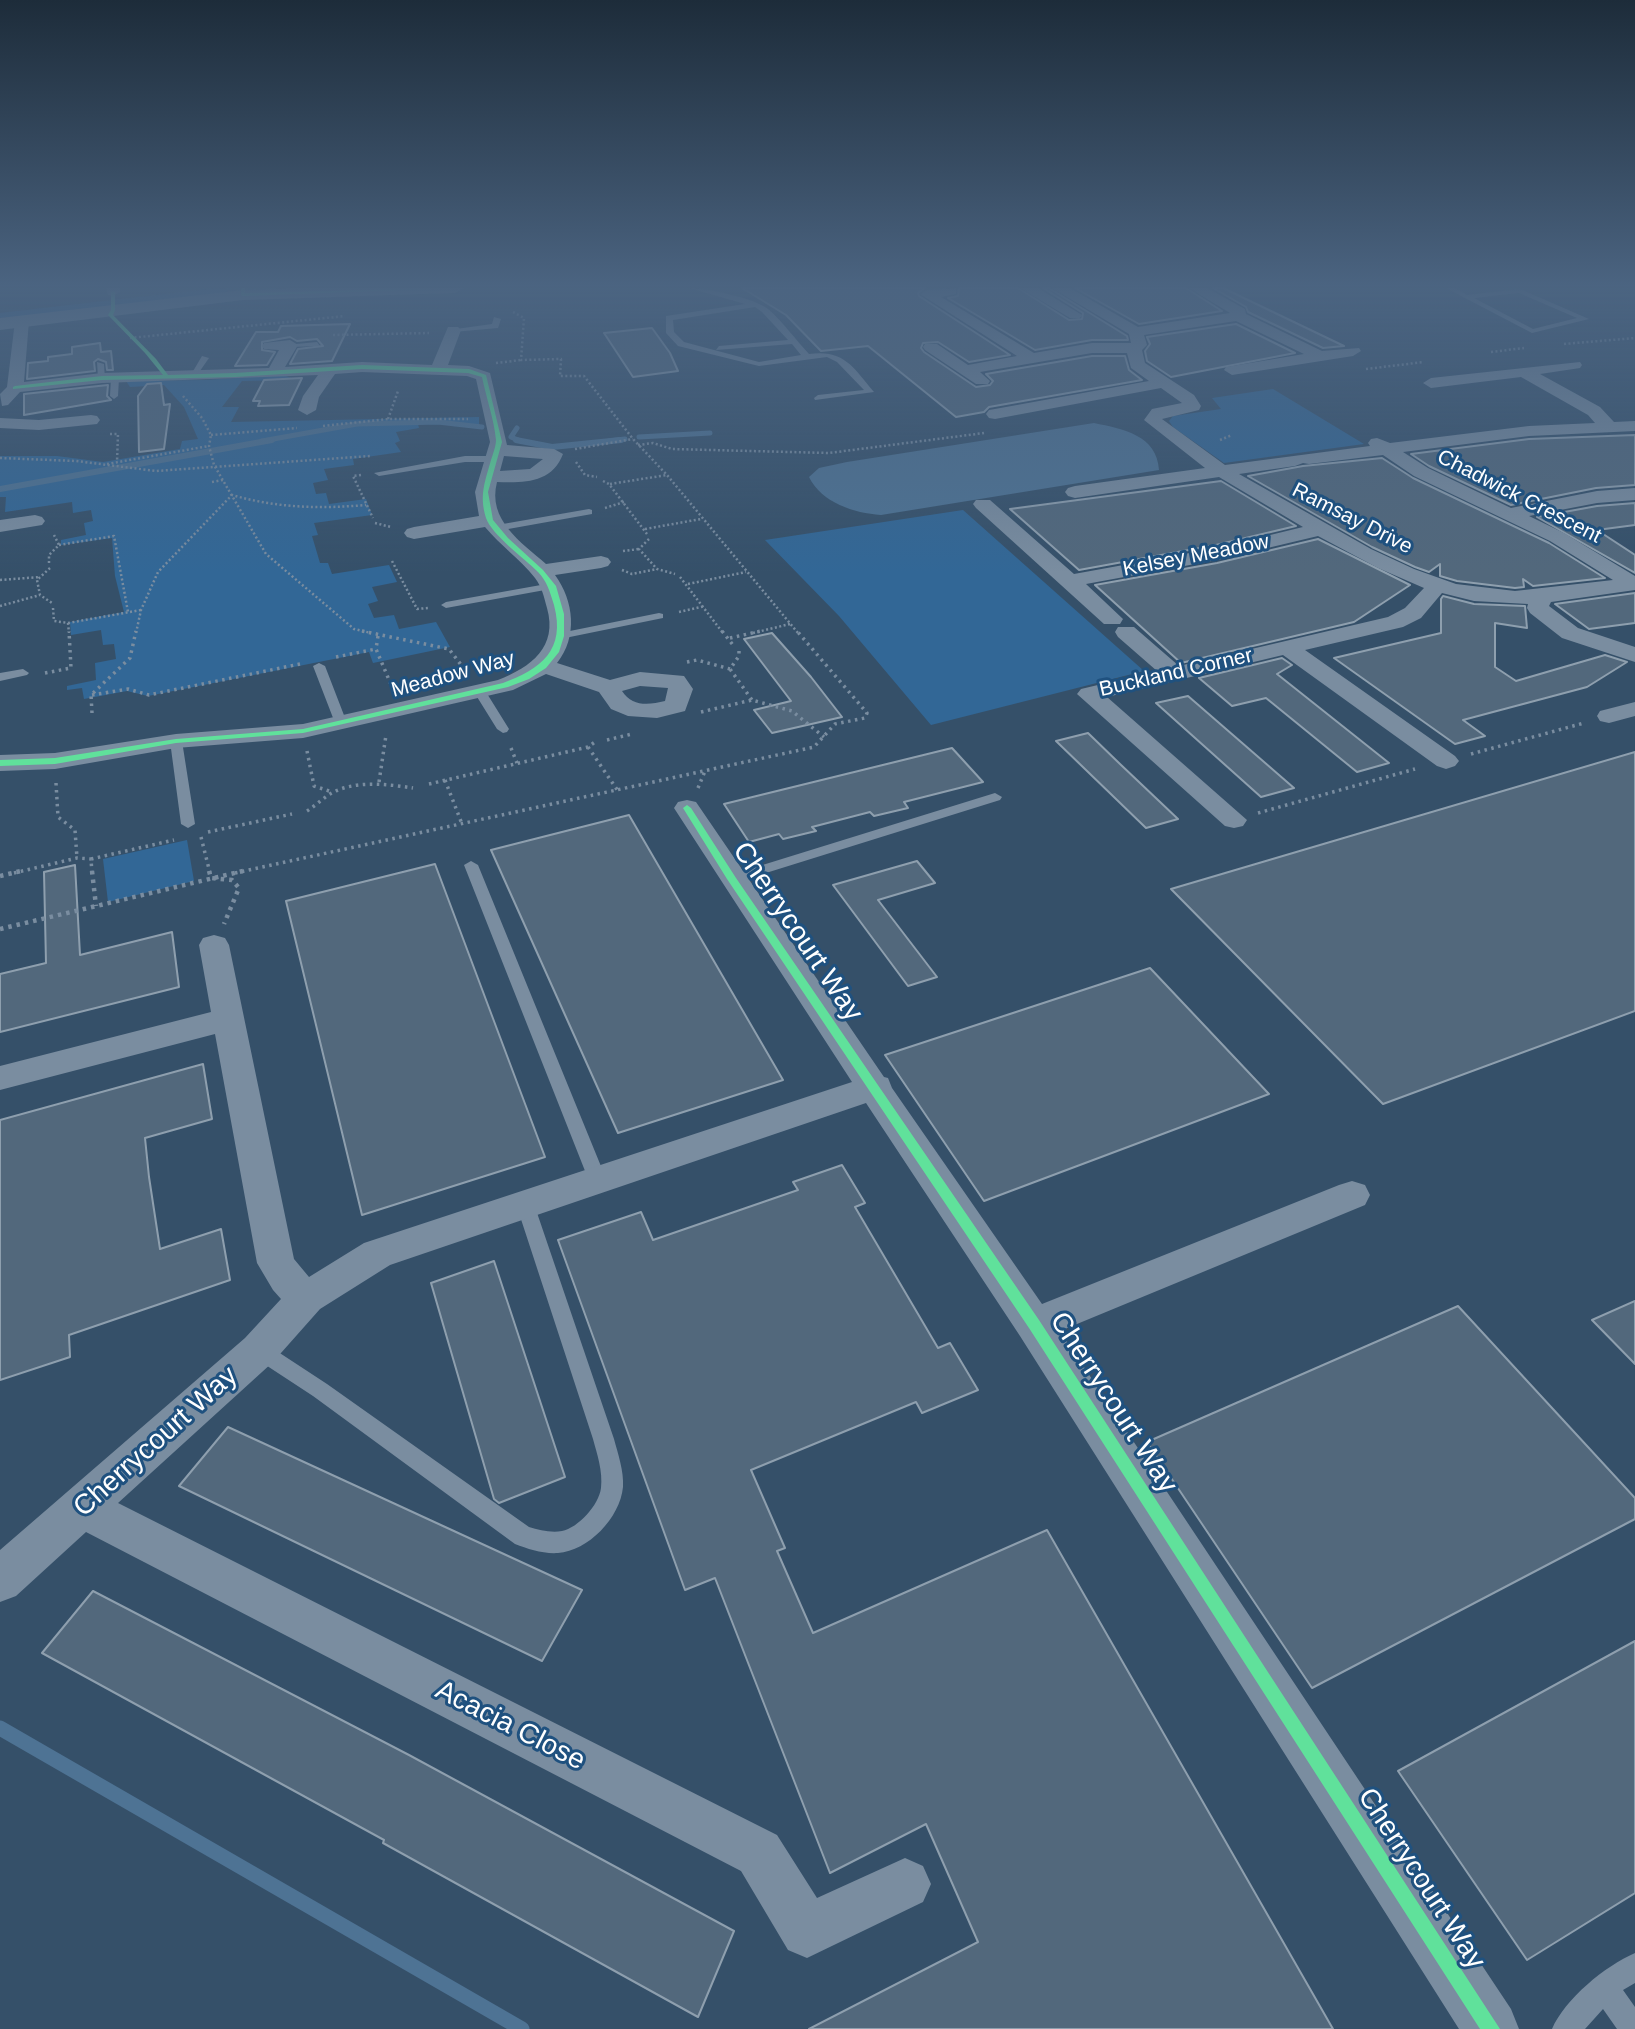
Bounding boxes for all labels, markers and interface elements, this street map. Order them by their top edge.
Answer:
street label: Chadwick Crescent [1433,445,1605,549]
street label: Ramsay Drive [1288,478,1416,560]
street label: Kelsey Meadow [1121,529,1271,583]
street label: Buckland Corner [1097,643,1255,703]
street label: Meadow Way [389,646,517,704]
street label: Cherrycourt Way [725,836,869,1028]
street label: Cherrycourt Way [1042,1306,1184,1500]
street label: Cherrycourt Way [67,1360,245,1524]
street label: Acacia Close [430,1674,590,1778]
street label: Cherrycourt Way [1350,1782,1492,1976]

